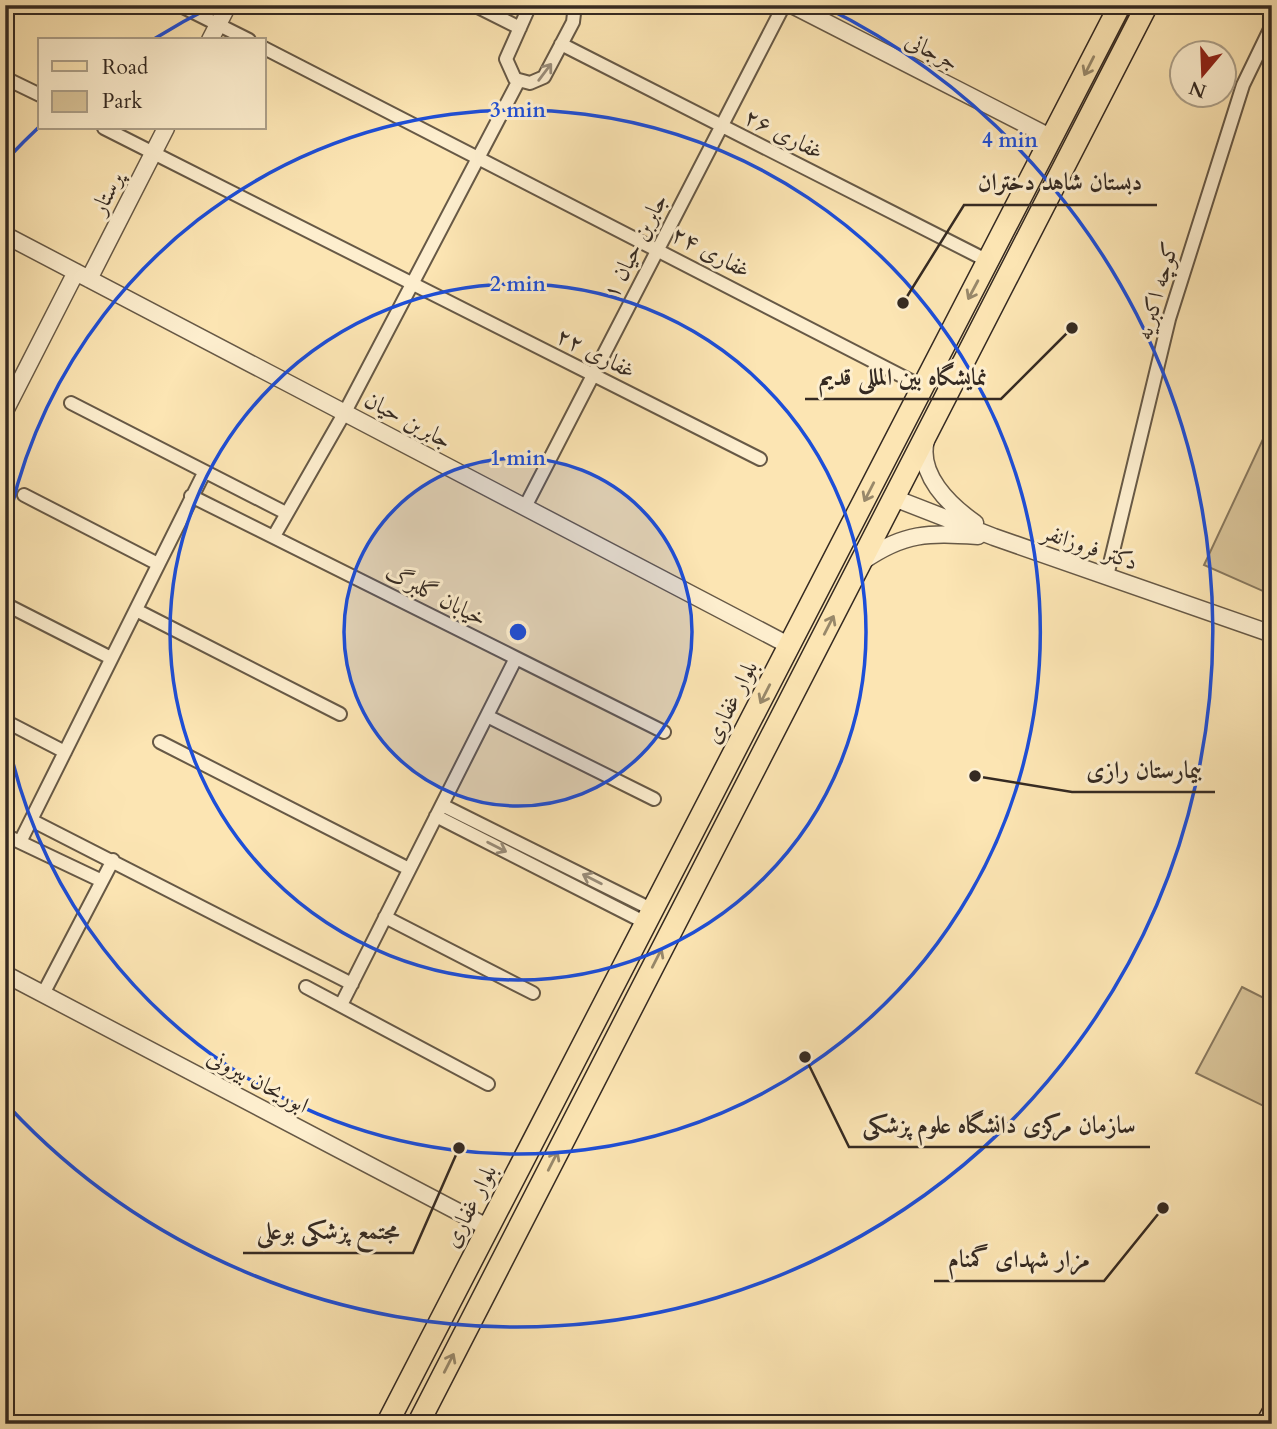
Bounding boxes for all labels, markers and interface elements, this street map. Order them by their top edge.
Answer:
street label: جرجانی [900,24,964,78]
legend [38,38,266,130]
north arrow [1168,38,1238,108]
text: Road [102,53,148,82]
one-way arrow [1082,55,1096,76]
one-way arrow [537,62,552,81]
text: N [1185,74,1210,104]
text: Park [102,87,143,116]
text: 3 min [490,96,546,125]
street label: غفاری ۲۶ [739,101,829,167]
text: 4 min [982,126,1038,155]
callout: دبستان شاهد دختران [964,160,1157,205]
street label: پرستار [82,165,132,221]
text: دبستان شاهد دختران [978,166,1142,199]
street label: جابربن حیان ۱ [595,188,675,304]
street label: غفاری ۲۴ [666,218,756,286]
street label: کوچه اکبریه [1128,238,1186,344]
text: 2 min [490,270,546,299]
one-way arrow [966,279,980,300]
street label: غفاری ۲۲ [551,320,641,386]
callout: نمایشگاه بین المللی قدیم [805,354,1001,399]
text: نمایشگاه بین المللی قدیم [819,361,987,398]
street label: جابربن حیان [359,384,457,456]
text: 1 min [490,444,546,473]
one-way arrow [862,481,875,502]
street label: دکتر فروزانفر [1036,516,1142,578]
street label: خیابان گلبرگ [380,556,492,634]
one-way arrow [822,615,836,636]
centre of rings [506,620,530,644]
street label: بلوار غفاری [697,655,765,749]
one-way arrow [757,683,771,704]
callout: بیمارستان رازی [1072,747,1215,792]
text: بیمارستان رازی [1086,754,1202,787]
one-way arrow [486,841,507,855]
one-way arrow [582,872,603,886]
one-way arrow [651,949,665,969]
street label: ابوریحان بیرونی [202,1041,314,1121]
callout: سازمان مرکزی دانشگاه علوم پزشکی [849,1102,1150,1147]
text: سازمان مرکزی دانشگاه علوم پزشکی [862,1109,1136,1146]
one-way arrow [547,1151,561,1172]
street label: بلوار غفاری [436,1159,504,1253]
callout: مجتمع پزشکی بوعلی [243,1208,413,1253]
text: مجتمع پزشکی بوعلی [256,1215,400,1253]
callout: مزار شهدای گمنام [934,1236,1104,1281]
text: مزار شهدای گمنام [948,1243,1090,1280]
one-way arrow [443,1353,457,1374]

